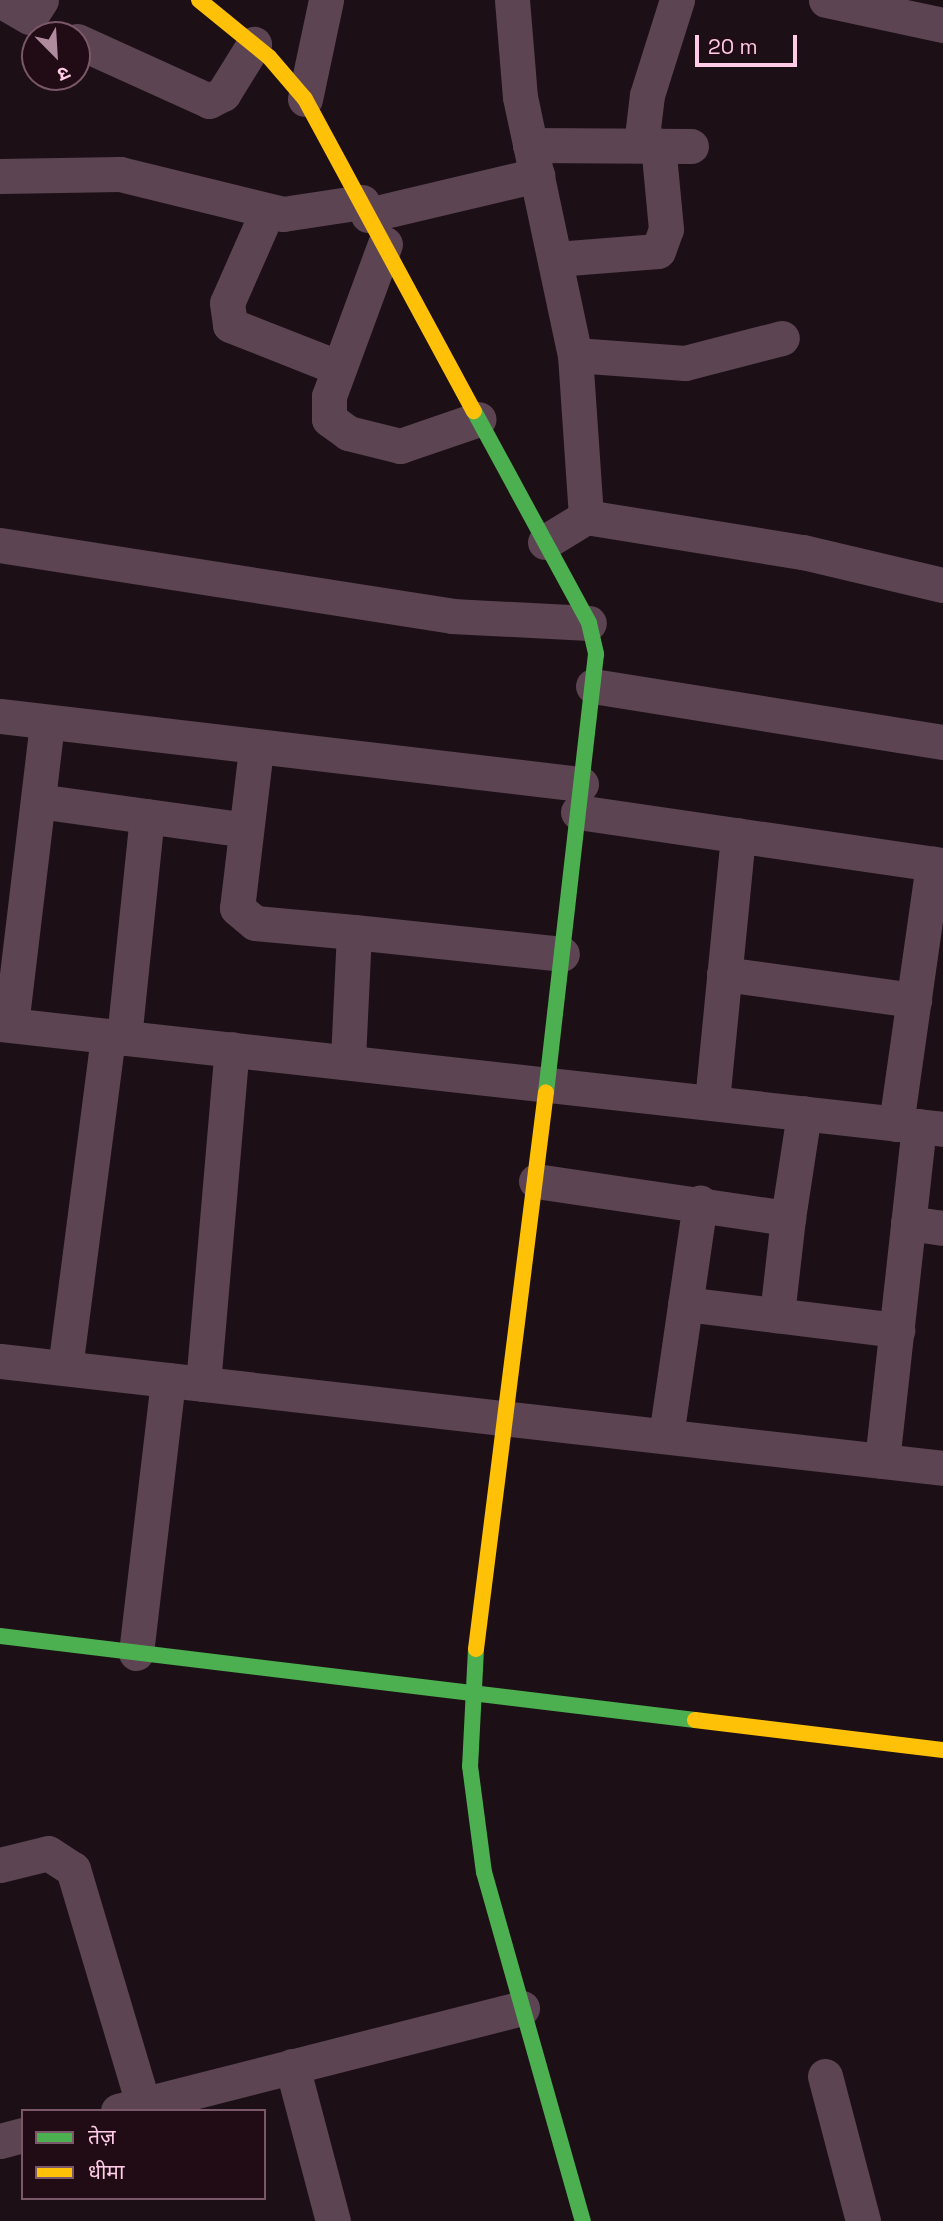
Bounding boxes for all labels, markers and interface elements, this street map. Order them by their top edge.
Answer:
north arrow [21,21,91,91]
scale bar [698,21,800,65]
text: 20 m [708,33,758,60]
text: उ [54,60,74,87]
legend [21,2109,266,2200]
text: तेज़ [88,2123,116,2150]
text: धीमा [88,2158,124,2185]

